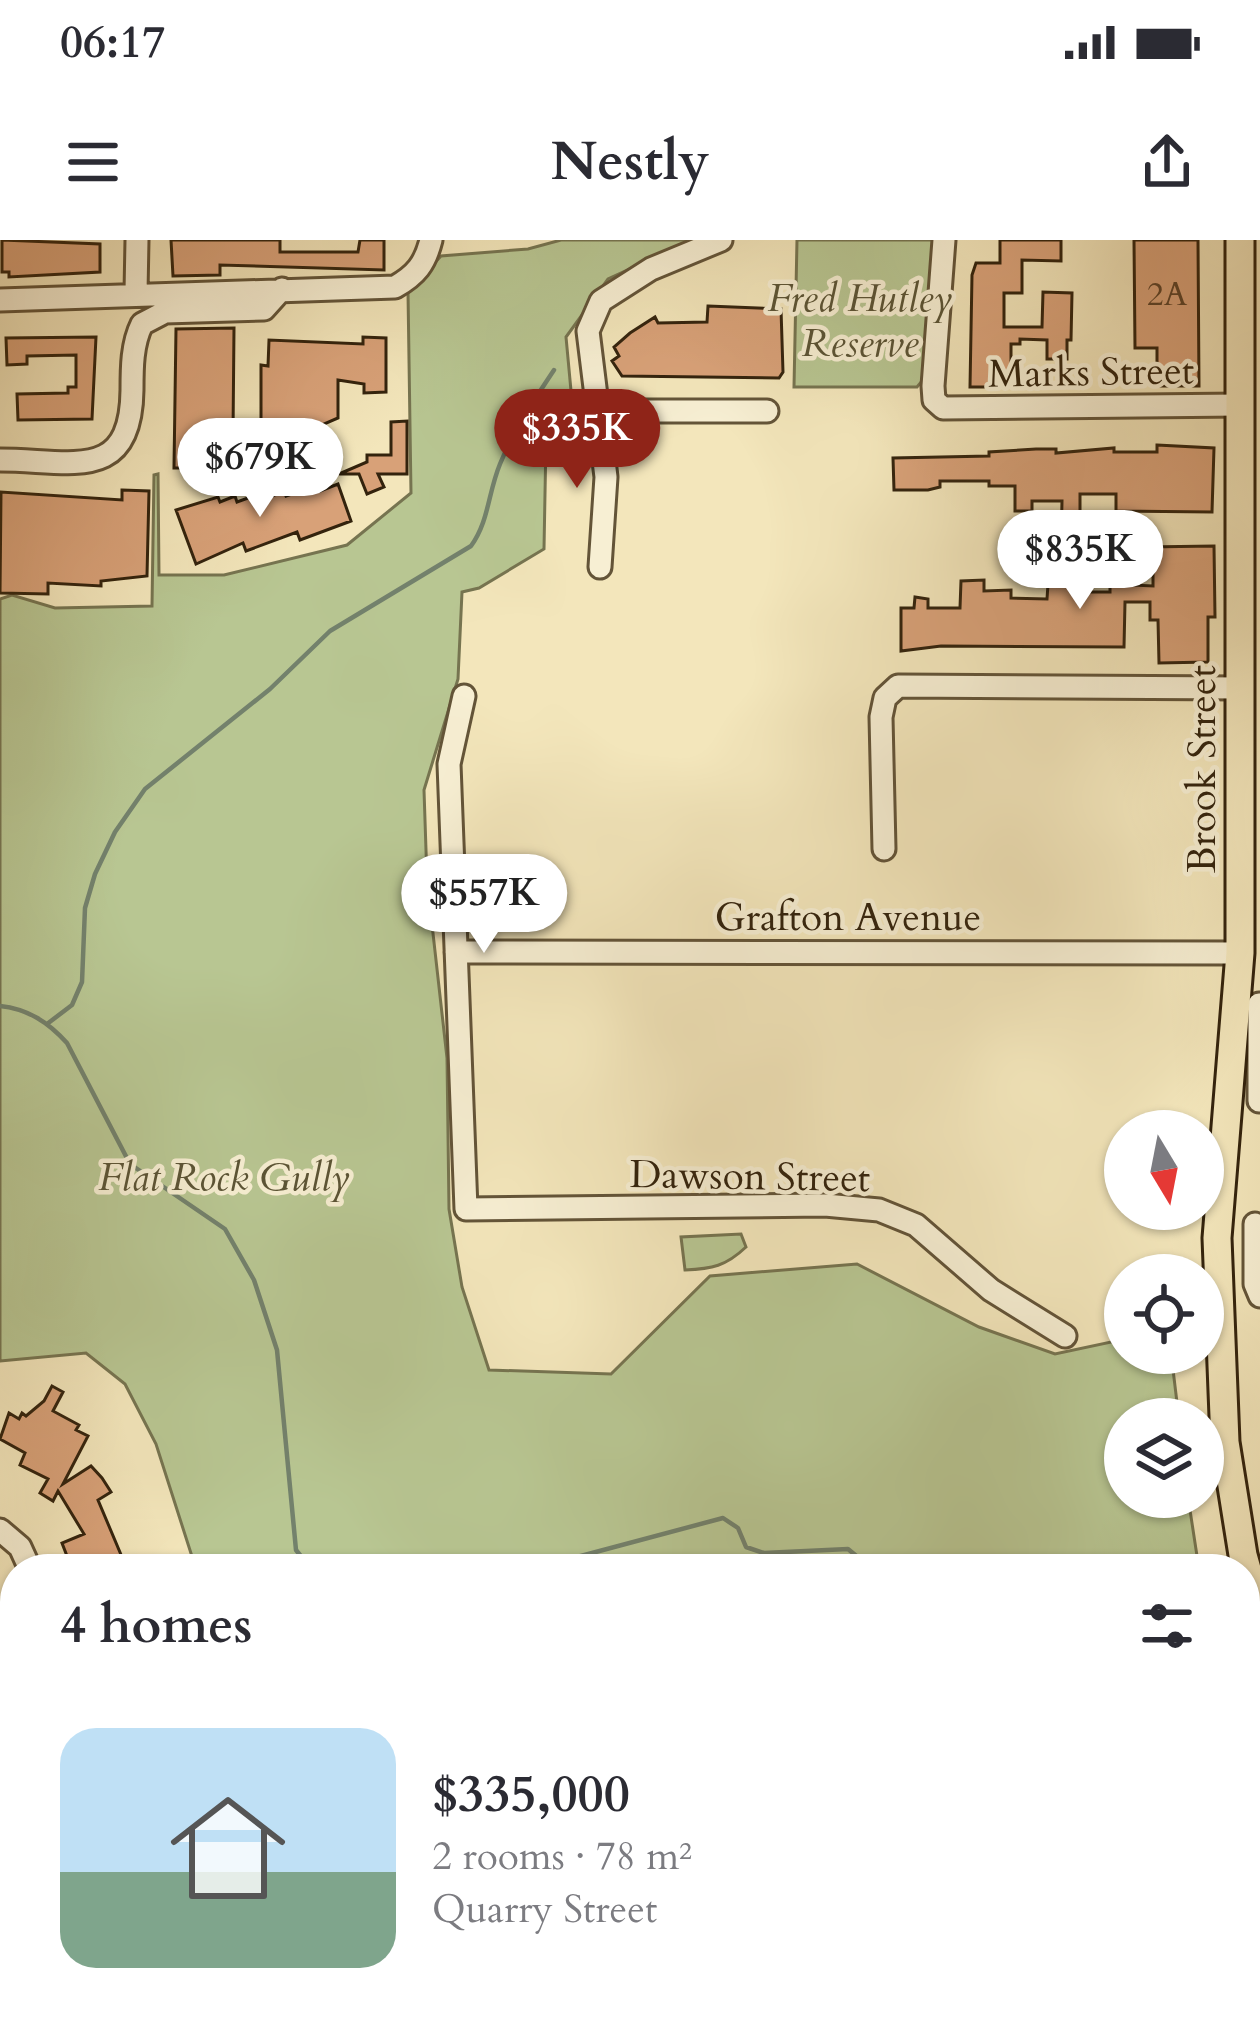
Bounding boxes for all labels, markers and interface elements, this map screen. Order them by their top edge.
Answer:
text: 06:17 [60,12,165,73]
text: Nestly [550,126,710,199]
icon: menu [60,129,126,195]
icon: share [1134,129,1200,195]
park label: Fred Hutley Reserve [768,272,952,370]
house number: 2A [1147,272,1188,317]
street label: Marks Street [988,344,1194,401]
pin: $335K [493,389,661,491]
text: $335K [521,401,633,454]
pin: $679K [176,418,344,520]
text: $679K [204,430,316,483]
pin: $835K [996,510,1164,612]
text: $835K [1024,522,1136,575]
street label: Brook Street [1176,665,1229,873]
pin: $557K [400,854,568,956]
text: $557K [428,866,540,919]
street label: Grafton Avenue [715,891,981,944]
north arrow [1104,1110,1224,1230]
map controls [1104,1110,1224,1518]
street label: Dawson Street [629,1148,871,1205]
park label: Flat Rock Gully [98,1151,350,1204]
button: locate [1104,1254,1224,1374]
button: layers [1104,1398,1224,1518]
text: 4 homes [60,1591,252,1661]
icon: filters [1134,1593,1200,1659]
text: $335,000 [432,1760,630,1830]
icon: home [156,1776,300,1920]
text: 2 rooms · 78 m² [432,1830,692,1883]
text: Quarry Street [432,1883,657,1936]

